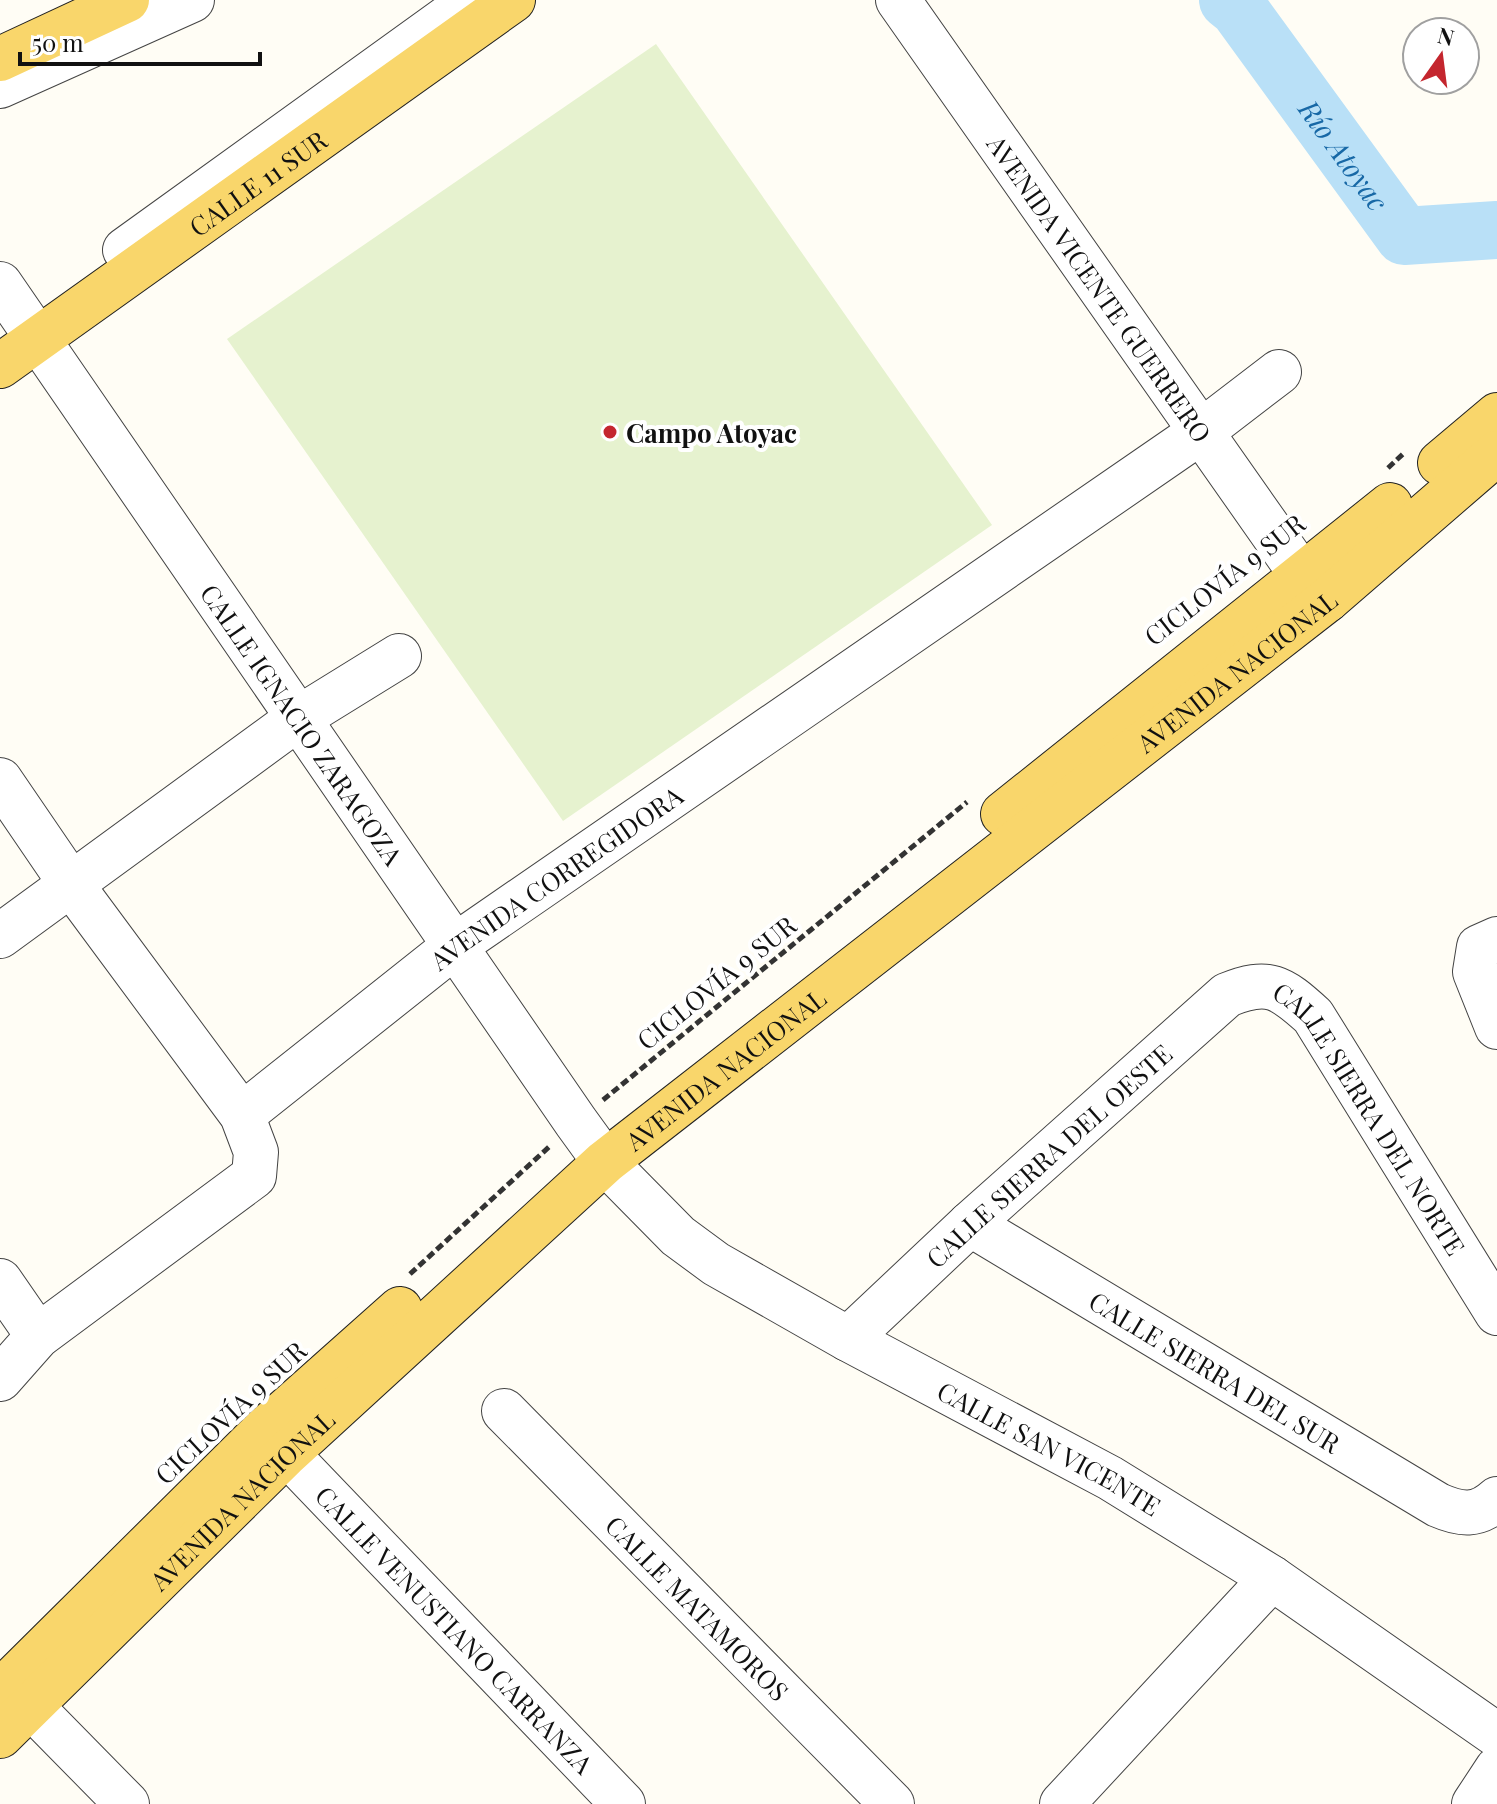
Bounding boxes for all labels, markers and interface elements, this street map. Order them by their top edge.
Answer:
scale bar [20,16,260,66]
north arrow [1401,16,1481,96]
text: N [1435,19,1458,52]
text: 50 m [32,26,84,58]
water label: Río Atoyac [1291,91,1398,217]
street label: CALLE 11 SUR [182,121,334,243]
street label: AVENIDA VICENTE GUERRERO [980,127,1220,449]
place label: Campo Atoyac [626,415,797,450]
marker: Campo Atoyac [601,423,619,441]
street label: CICLOVÍA 9 SUR [1136,504,1312,653]
street label: CALLE IGNACIO ZARAGOZA [193,577,412,872]
street label: AVENIDA NACIONAL [1128,582,1344,760]
street label: AVENIDA CORREGIDORA [421,777,690,978]
street label: CICLOVÍA 9 SUR [629,906,804,1057]
street label: CALLE SIERRA DEL NORTE [1267,973,1474,1261]
street label: AVENIDA NACIONAL [617,980,832,1158]
street label: CALLE SIERRA DEL OESTE [918,1035,1179,1275]
street label: CALLE SIERRA DEL SUR [1083,1282,1348,1461]
street label: CICLOVÍA 9 SUR [147,1332,314,1491]
street label: CALLE SAN VICENTE [932,1372,1168,1523]
street label: AVENIDA NACIONAL [140,1401,341,1598]
street label: CALLE VENUSTIANO CARRANZA [309,1478,602,1781]
street label: CALLE MATAMOROS [599,1507,797,1708]

